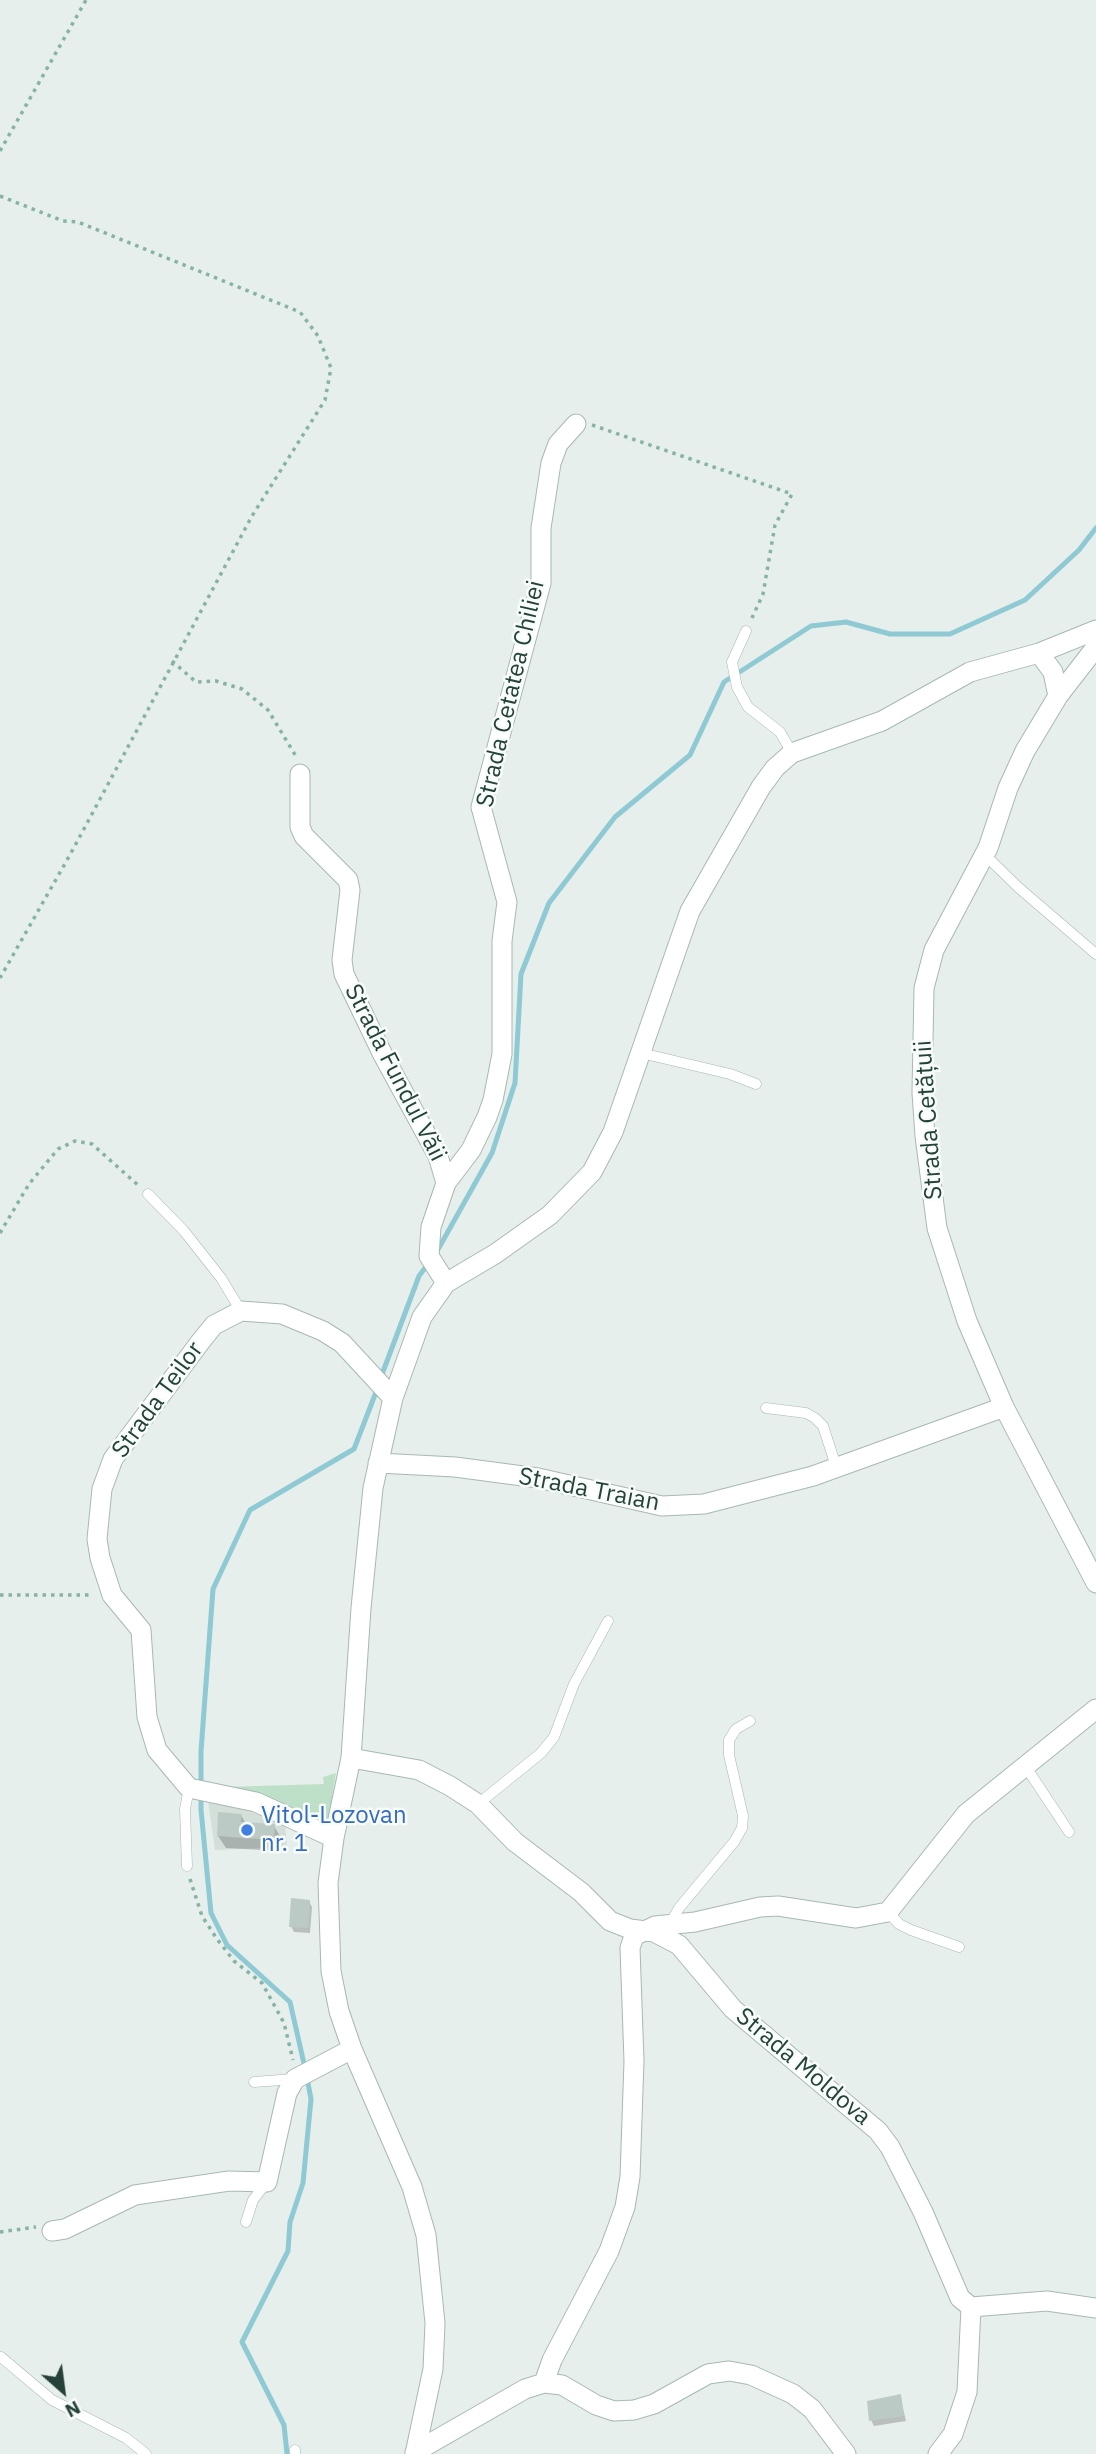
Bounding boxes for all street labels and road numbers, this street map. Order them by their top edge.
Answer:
street label: Strada Cetatea Chiliei [471,578,551,810]
street label: Strada Fundul Văii [338,980,452,1166]
street label: Strada Cetățuii [909,1039,949,1201]
street label: Strada Teilor [106,1336,210,1464]
street label: Strada Traian [516,1462,662,1518]
street label: Strada Moldova [730,2002,876,2132]

